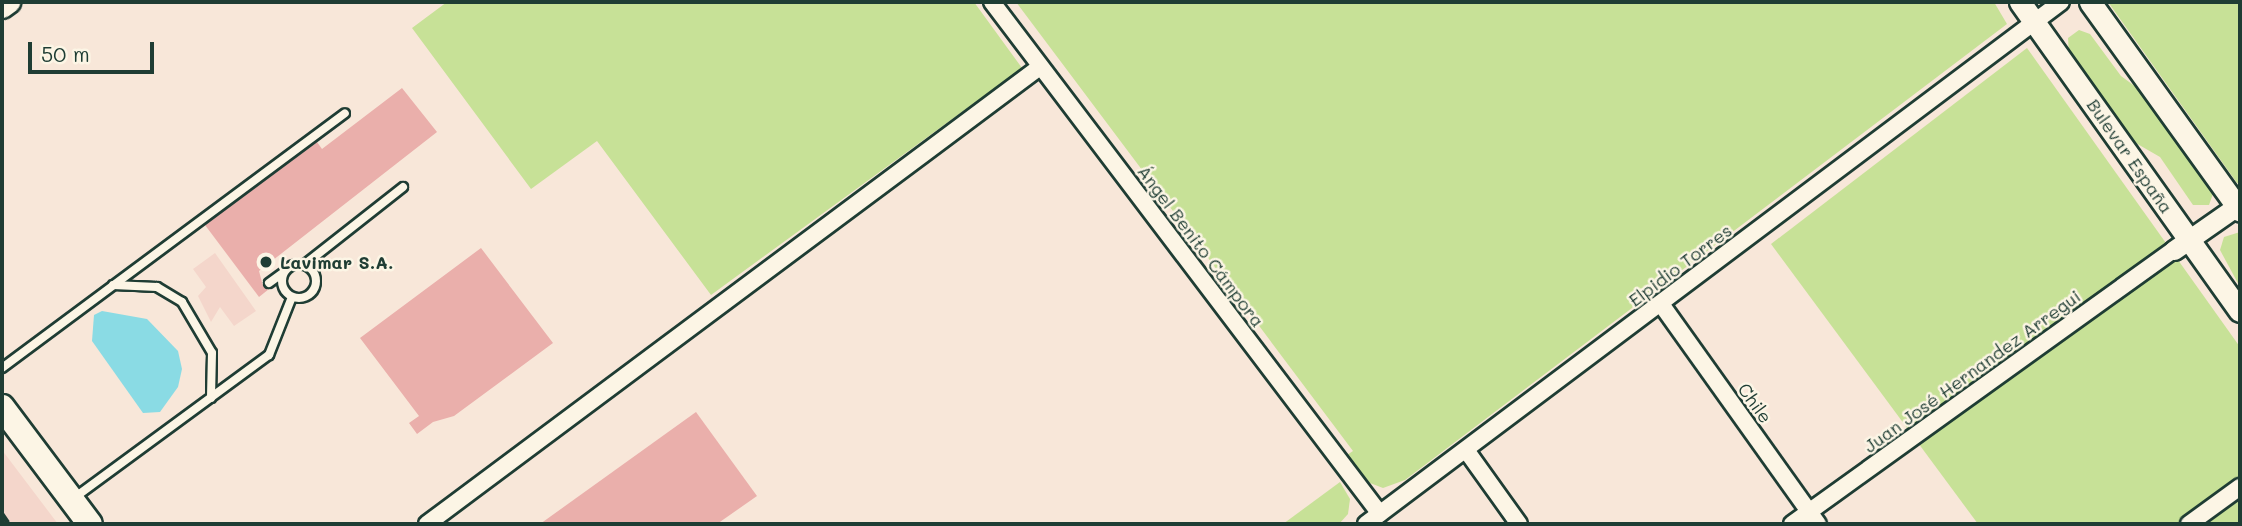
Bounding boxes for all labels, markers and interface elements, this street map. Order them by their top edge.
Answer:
scale bar [32,28,158,72]
text: 50 m [41,40,90,67]
street label: Bulevar España [2082,95,2178,217]
street label: Ángel Benito Cámpora [1133,161,1269,331]
street label: Elpidio Torres [1624,219,1736,311]
place label: Lavimar S.A. [280,251,393,273]
marker: Lavimar S.A. [258,254,274,270]
street label: Juan José Hernandez Arregui [1859,285,2085,457]
street label: Chile [1733,379,1777,427]

